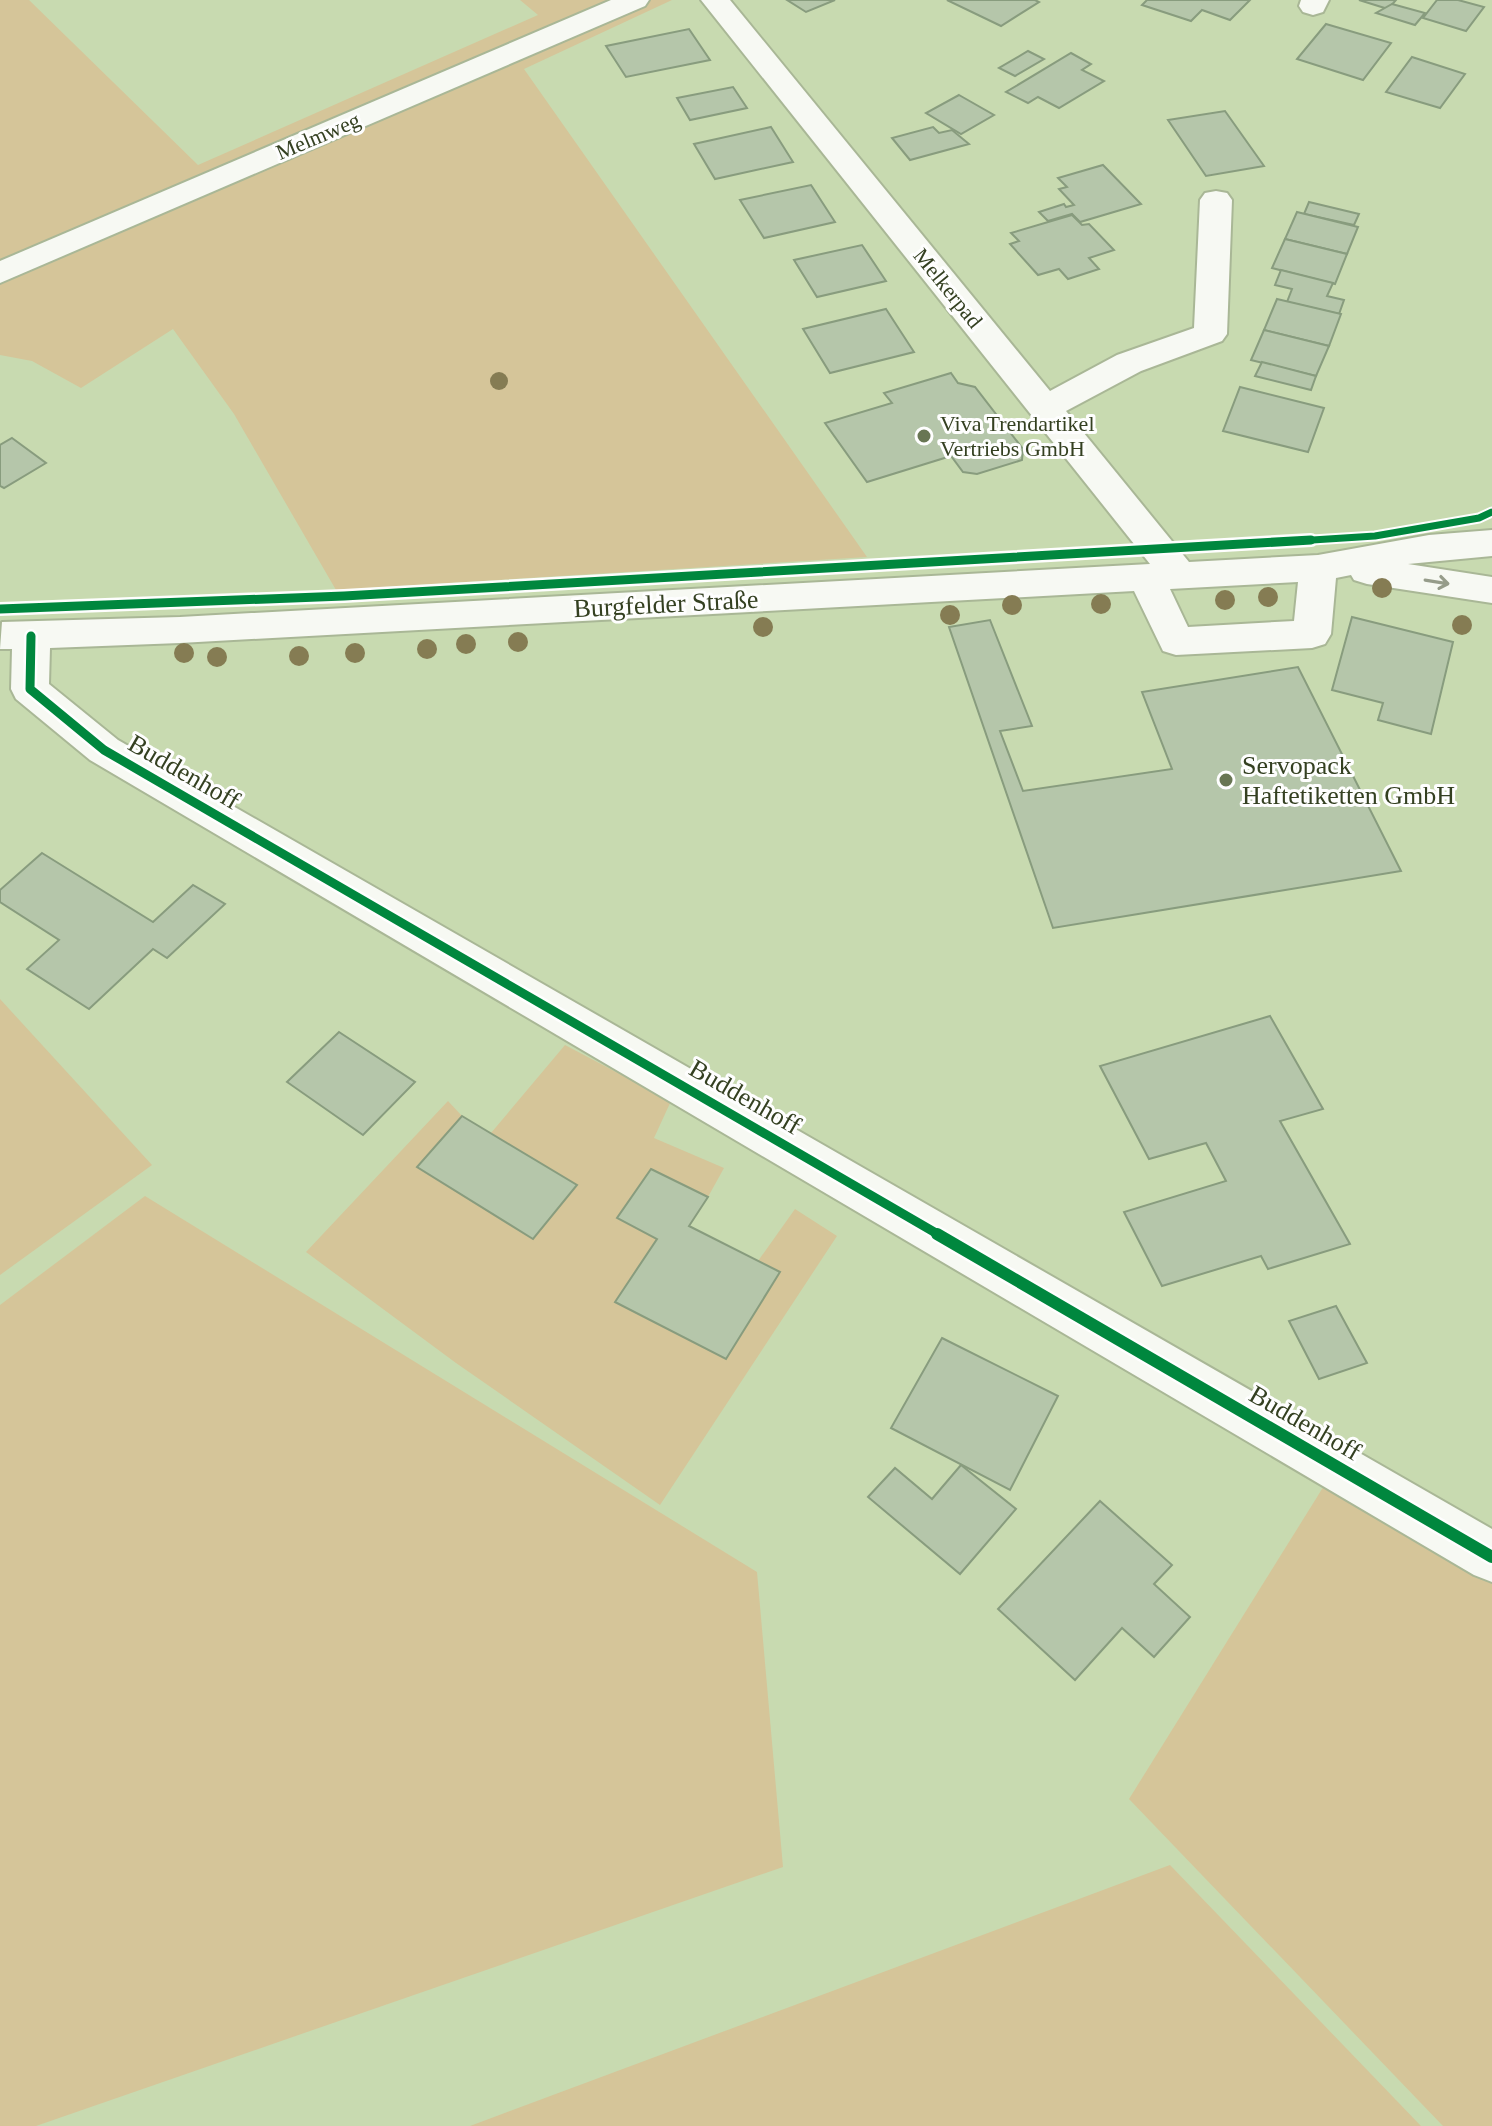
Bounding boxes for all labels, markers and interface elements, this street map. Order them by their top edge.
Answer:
street label: Melmweg [272,107,364,165]
street label: Melkerpad [908,243,988,333]
place label: Viva Trendartikel Vertriebs GmbH [940,411,1095,461]
marker: Viva Trendartikel Vertriebs GmbH [915,427,933,445]
one-way arrow [1424,575,1450,590]
street label: Burgfelder Straße [573,585,759,623]
street label: Buddenhoff [123,729,245,816]
place label: Servopack Haftetiketten GmbH [1242,751,1455,810]
marker: Servopack Haftetiketten GmbH [1217,771,1235,789]
street label: Buddenhoff [684,1054,806,1141]
street label: Buddenhoff [1244,1380,1366,1467]

